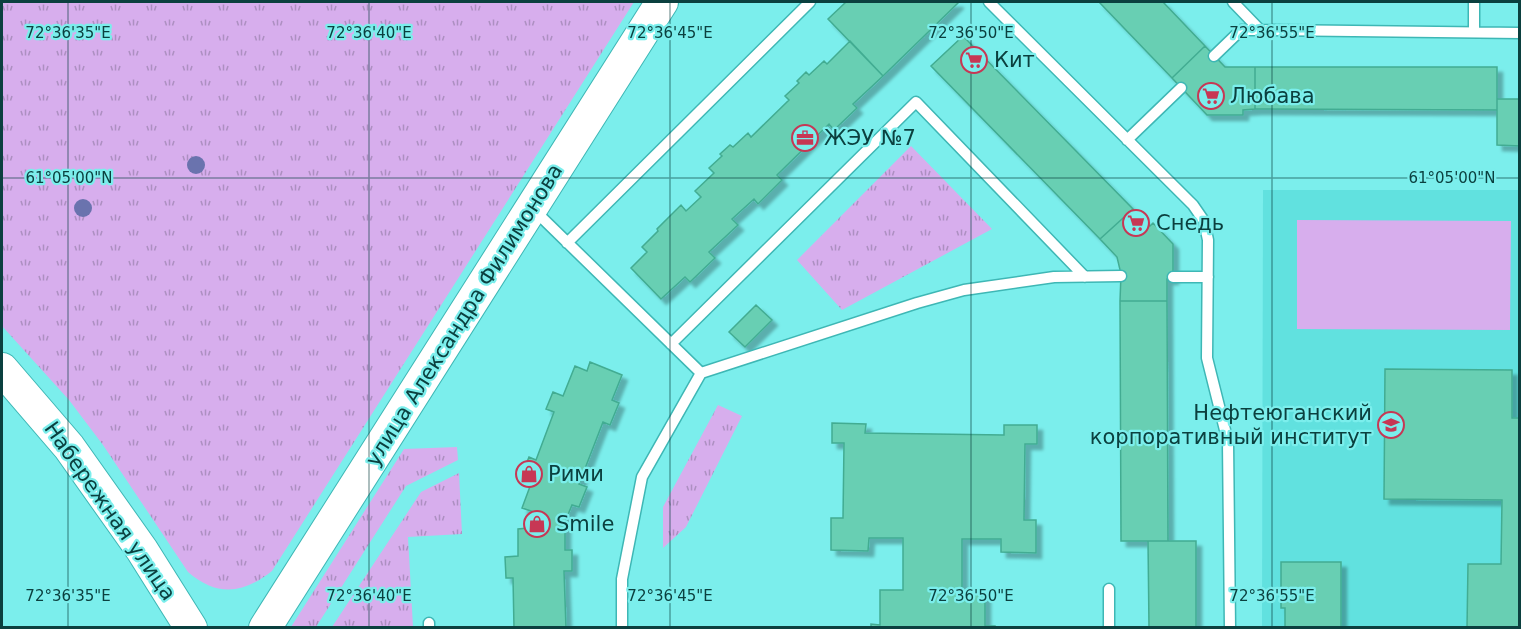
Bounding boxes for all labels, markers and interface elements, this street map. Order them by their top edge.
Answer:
text: 72°36'35"E [25,24,111,42]
text: 72°36'40"E [326,24,412,42]
text: 72°36'45"E [627,24,713,42]
text: 72°36'50"E [928,24,1014,42]
text: 72°36'55"E [1229,24,1315,42]
supermarket icon: Кит [959,45,989,75]
place label: Кит [994,48,1035,72]
supermarket icon: Любава [1196,81,1226,111]
place label: Любава [1230,84,1315,108]
office icon: ЖЭУ №7 [790,123,820,153]
place label: ЖЭУ №7 [824,126,916,150]
street label: улица Александра Филимонова [361,160,567,470]
text: 61°05'00"N [25,169,113,187]
text: 61°05'00"N [1408,169,1496,187]
supermarket icon: Снедь [1121,208,1151,238]
place label: Снедь [1156,211,1224,235]
place label: Нефтеюганский корпоративный институт [1090,401,1372,449]
school or university icon: Нефтеюганский корпоративный институт [1376,410,1406,440]
street label: Набережная улица [39,417,181,605]
shop icon: Рими [514,459,544,489]
place label: Рими [548,462,604,486]
shop icon: Smile [522,509,552,539]
place label: Smile [556,512,614,536]
text: 72°36'35"E [25,587,111,605]
text: 72°36'40"E [326,587,412,605]
text: 72°36'45"E [627,587,713,605]
text: 72°36'50"E [928,587,1014,605]
text: 72°36'55"E [1229,587,1315,605]

